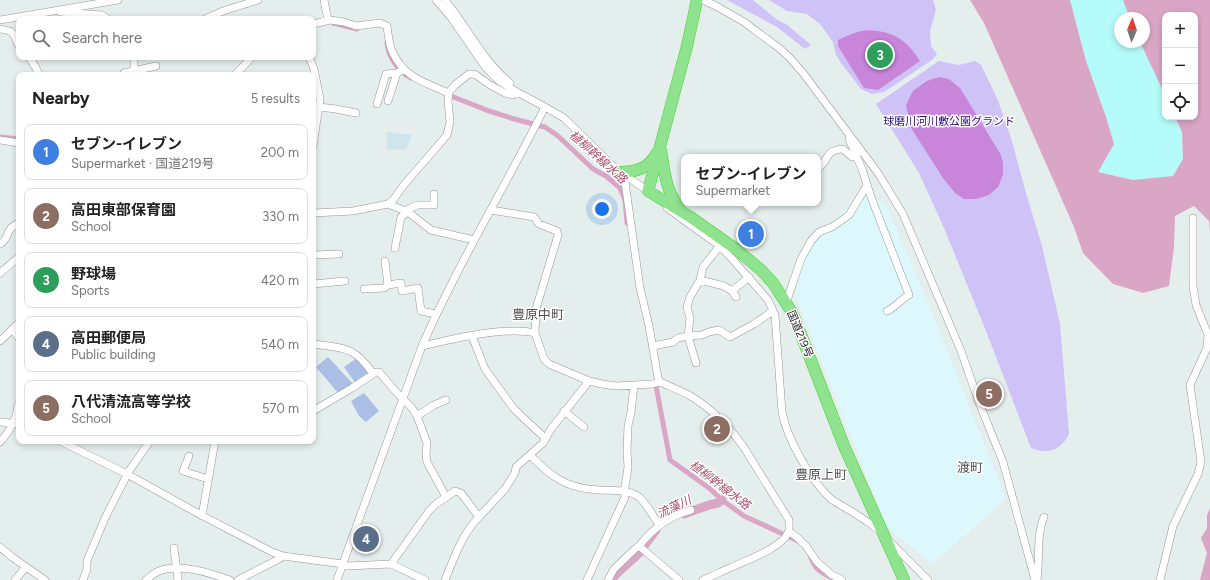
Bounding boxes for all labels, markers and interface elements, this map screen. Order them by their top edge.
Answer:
north arrow [1114,12,1150,48]
map controls [1162,12,1198,120]
button: + [1162,12,1198,48]
search box [16,16,316,60]
icon: search [30,27,52,49]
text: Search here [62,29,142,47]
pin: 3 [867,40,893,70]
button: − [1162,48,1198,84]
button: locate [1162,84,1198,120]
text: Nearby [32,88,90,108]
text: 5 results [251,91,300,106]
park label: 球磨川河川敷公園グランド [883,115,1015,128]
water label: 植柳幹線水路 [567,128,630,187]
text: セブン-イレブン [71,135,182,153]
text: 1 [43,145,49,160]
text: 200 m [261,145,299,160]
popup [681,154,821,206]
text: Supermarket · 国道219号 [71,156,214,171]
text: セブン-イレブン [695,165,807,183]
text: Supermarket [695,183,770,198]
your location [592,199,612,219]
text: 高田東部保育園 [71,201,176,219]
text: 2 [42,209,50,224]
text: 330 m [262,209,299,224]
text: School [71,219,111,234]
pin: 1 [738,219,764,249]
text: 野球場 [71,265,116,283]
text: 3 [42,273,50,288]
text: 420 m [261,273,299,288]
text: Sports [71,283,110,298]
district label: 豊原中町 [512,307,564,322]
street label: 国道219号 [784,308,816,360]
text: 高田郵便局 [71,329,146,347]
text: 4 [42,337,50,352]
text: 540 m [261,337,299,352]
text: Public building [71,347,156,362]
pin: 5 [976,379,1002,409]
text: 八代清流高等学校 [71,393,191,411]
text: 5 [42,401,50,416]
text: 570 m [262,401,299,416]
text: School [71,411,111,426]
pin: 2 [704,414,730,444]
water label: 植柳幹線水路 [687,458,754,513]
district label: 渡町 [957,460,983,475]
district label: 豊原上町 [795,467,847,482]
water label: 流藻川 [655,492,695,521]
pin: 4 [353,524,379,554]

